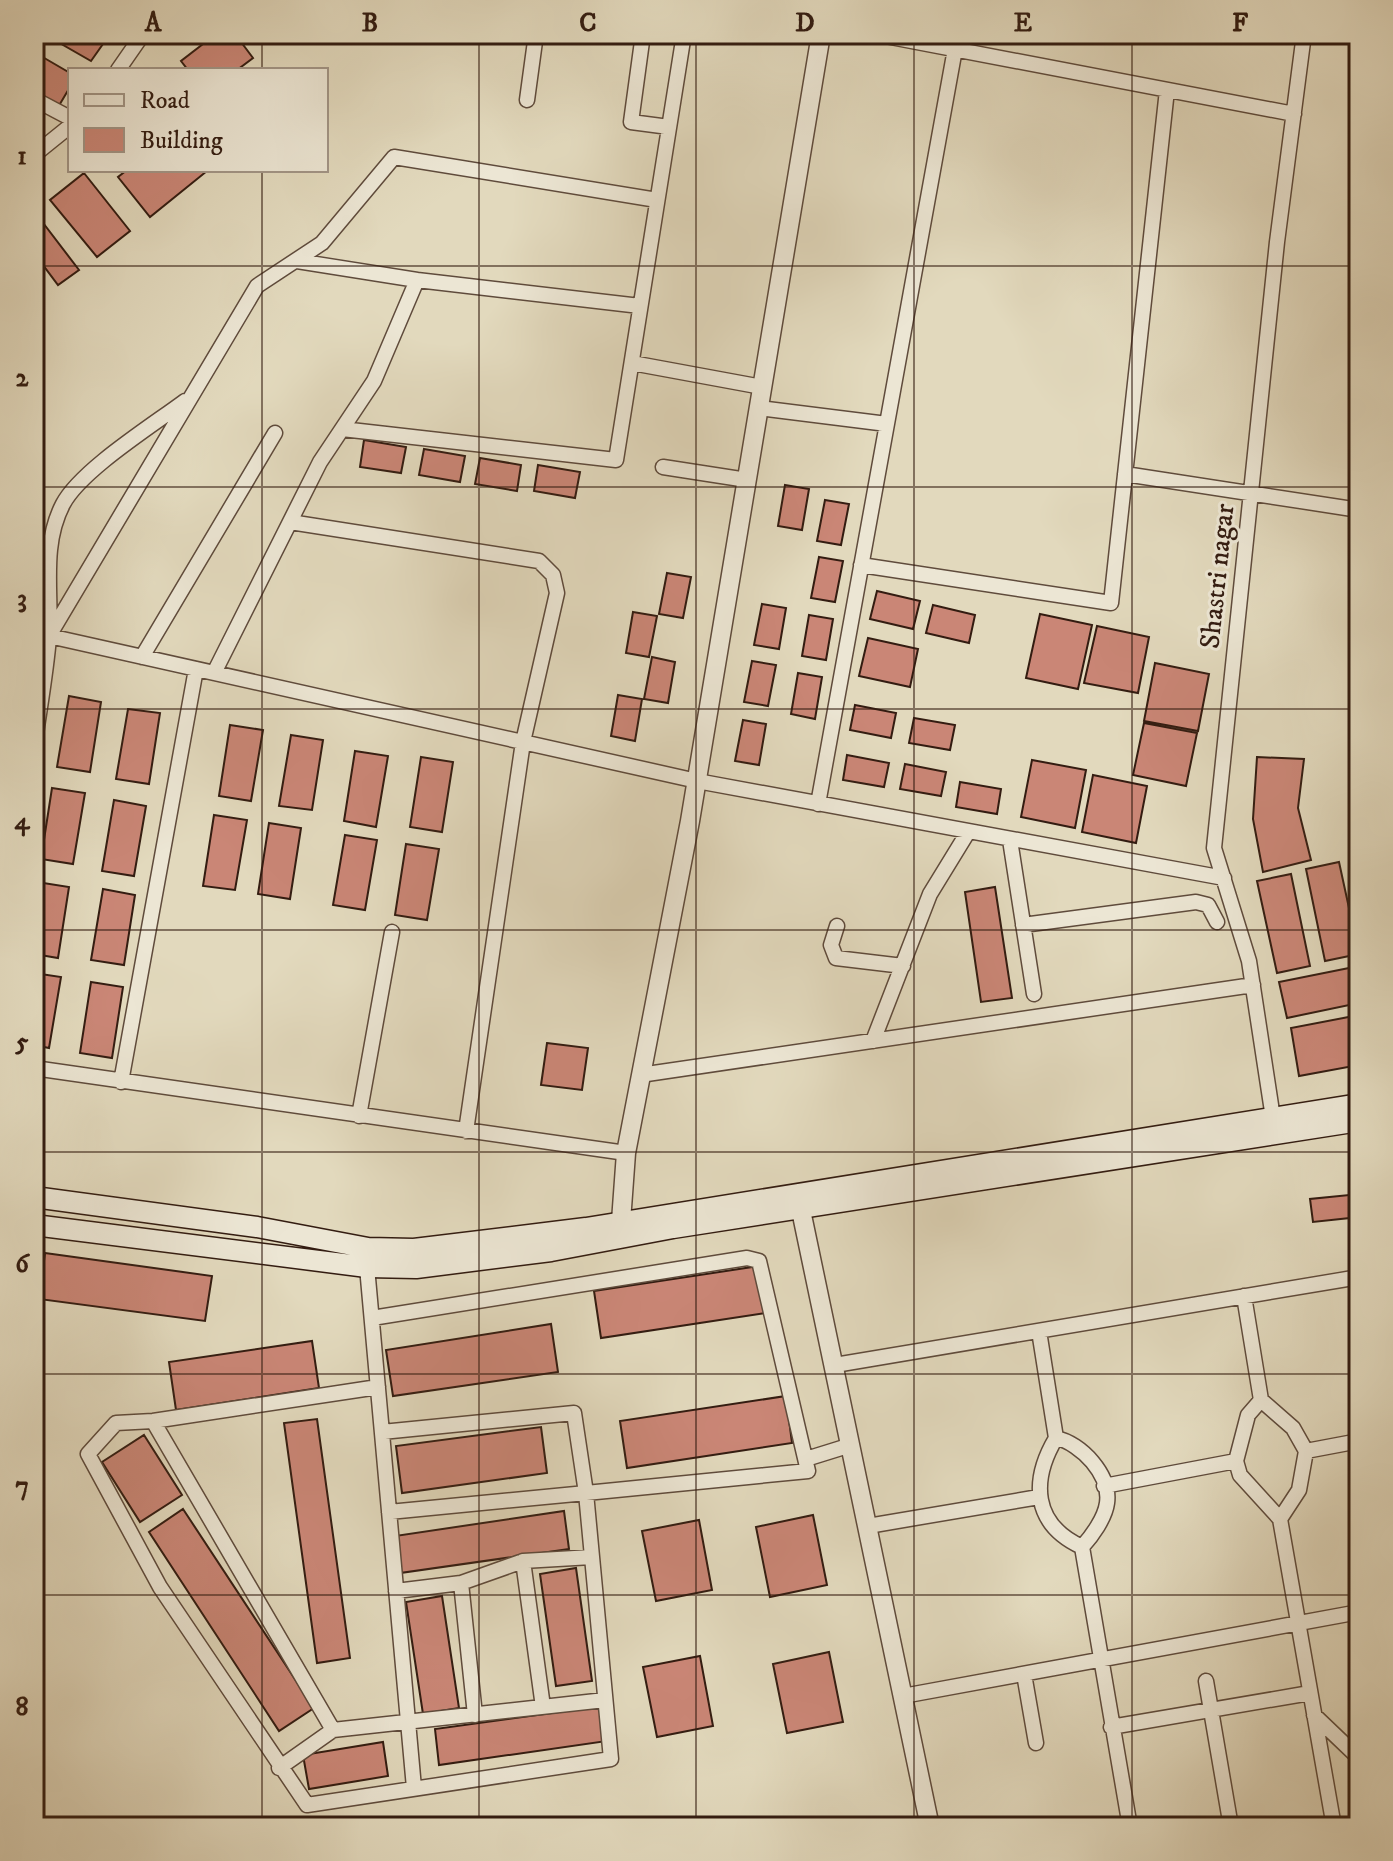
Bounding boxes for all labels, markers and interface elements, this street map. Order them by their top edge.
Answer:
text: A [144,7,163,40]
text: B [362,7,378,40]
text: C [579,7,597,40]
text: D [795,7,815,40]
text: E [1014,7,1032,40]
text: F [1232,7,1249,40]
legend [68,68,328,172]
text: Road [140,86,190,116]
text: Building [140,126,223,156]
text: 1 [17,140,27,173]
text: 2 [16,362,30,395]
street label: Shastri nagar [1192,501,1243,650]
text: 3 [17,583,27,616]
text: 4 [15,805,31,838]
text: 5 [15,1026,29,1059]
text: 6 [15,1248,30,1281]
text: 7 [15,1470,29,1503]
text: 8 [15,1691,29,1724]

